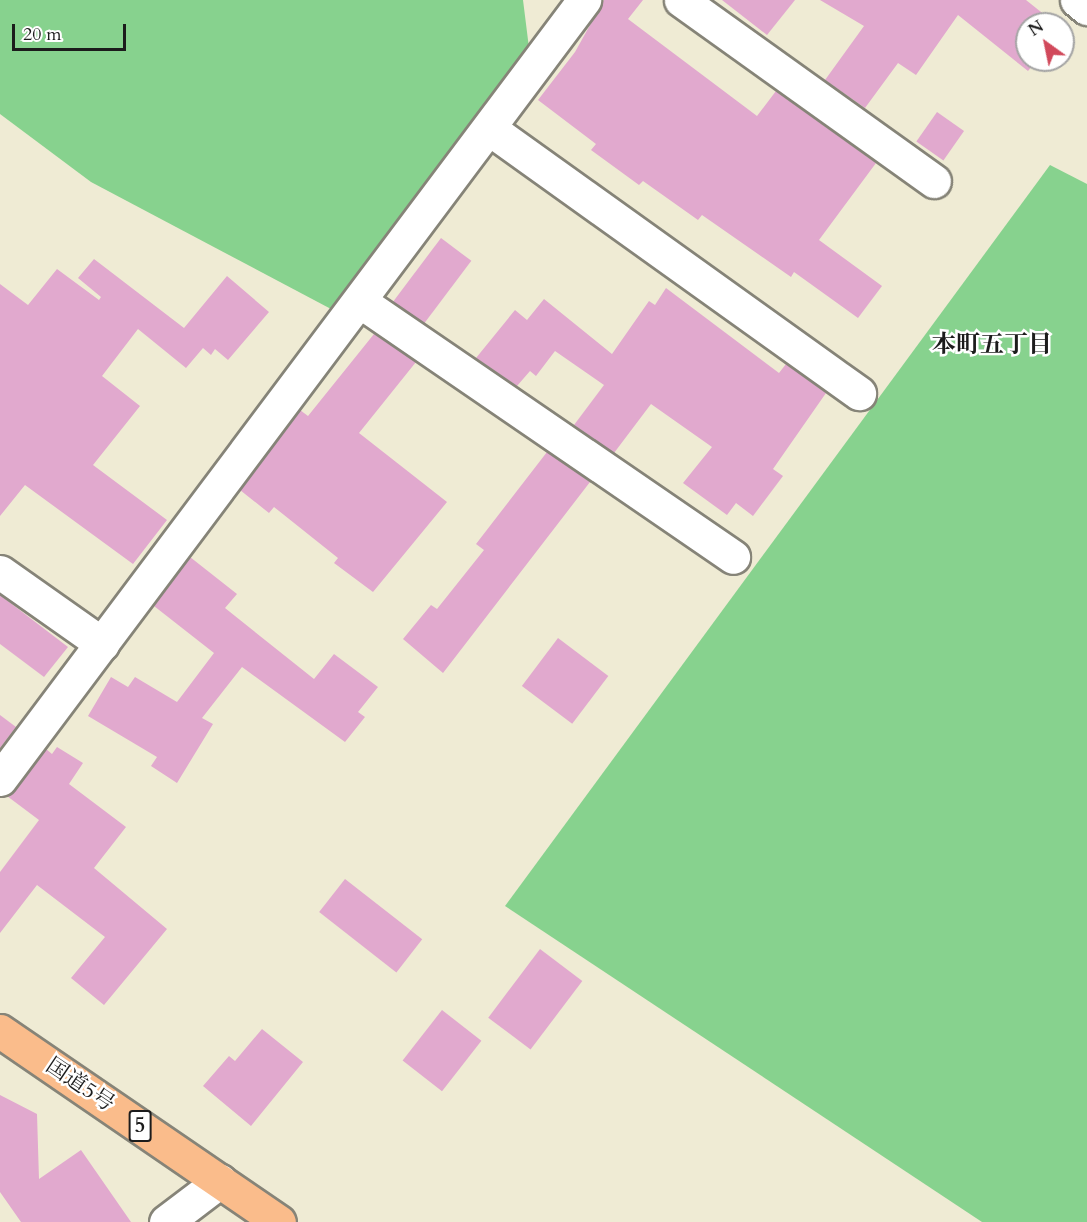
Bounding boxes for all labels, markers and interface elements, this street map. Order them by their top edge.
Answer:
scale bar [15,12,129,50]
north arrow [1015,12,1075,72]
text: N [1024,16,1048,42]
text: 20 m [23,22,62,47]
district label: 本町五丁目 [932,331,1052,359]
street label: 国道5号 [41,1052,119,1118]
road number: 5 [128,1108,152,1144]

